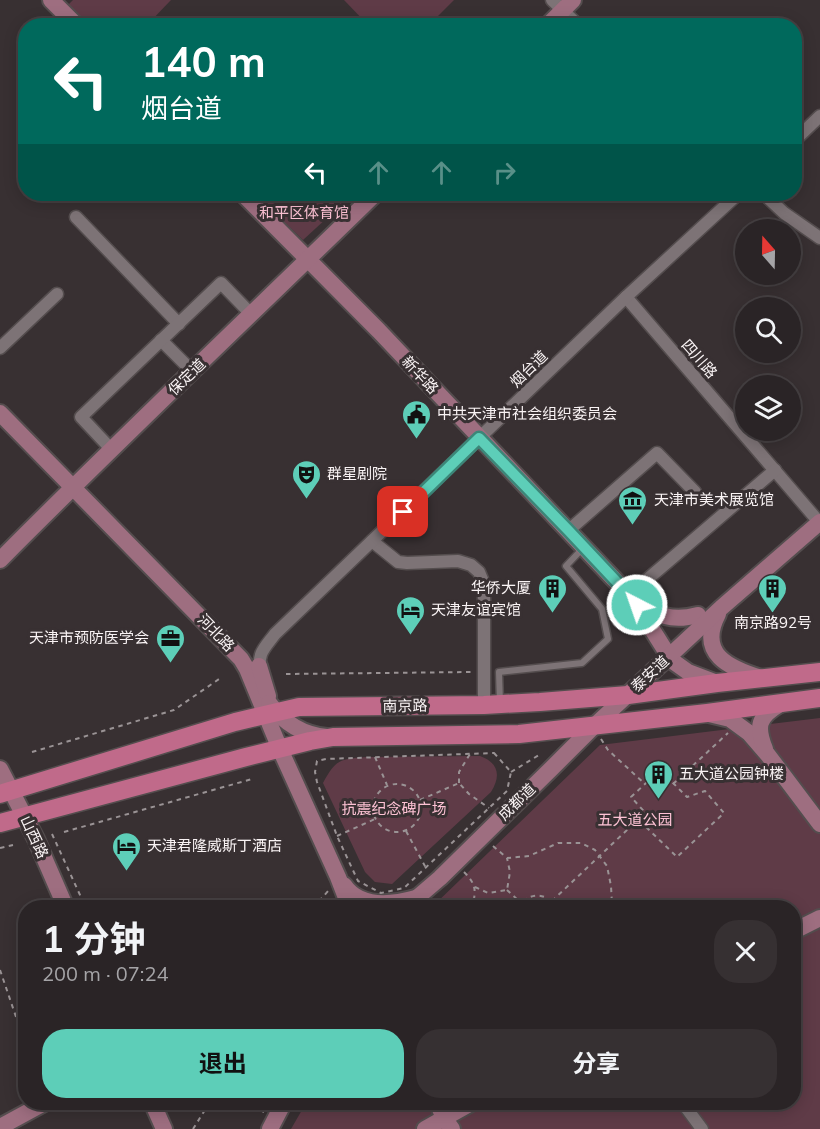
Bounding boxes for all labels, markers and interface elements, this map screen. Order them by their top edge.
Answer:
text: 140 m [141,35,266,88]
icon: left [42,42,120,120]
text: 烟台道 [141,91,222,125]
icon: left [299,156,332,189]
icon: ahead [362,156,395,189]
icon: ahead [425,156,458,189]
icon: right [488,156,521,189]
park label: 和平区体育馆 [259,203,349,222]
north arrow [735,219,801,285]
map controls [735,219,801,441]
button: search [735,297,801,363]
street label: 四川路 [677,335,721,382]
street label: 烟台道 [506,346,551,391]
street label: 新华路 [398,352,443,398]
street label: 保定道 [164,354,209,399]
button: layers [735,375,801,441]
public building icon: 中共天津市社会组织委员会 [400,398,432,440]
place label: 中共天津市社会组织委员会 [437,404,617,423]
theatre icon: 群星剧院 [290,458,322,500]
place label: 群星剧院 [327,464,387,483]
museum icon: 天津市美术展览馆 [617,484,649,526]
pin [377,486,428,537]
place label: 天津市美术展览馆 [654,490,774,509]
icon: arrive [386,495,419,528]
building icon: 华侨大厦 [536,572,568,614]
building icon: 南京路92号 [757,572,789,614]
position arrow [605,573,669,637]
place label: 华侨大厦 [471,578,531,597]
hotel icon: 天津友谊宾馆 [394,594,426,636]
place label: 天津友谊宾馆 [431,600,521,619]
street label: 河北路 [194,610,239,655]
place label: 南京路92号 [734,613,812,632]
office icon: 天津市预防医学会 [154,622,186,664]
place label: 天津市预防医学会 [29,628,149,647]
street label: 泰安道 [627,651,673,696]
street label: 南京路 [382,696,428,715]
building icon: 五大道公园钟楼 [642,758,674,800]
place label: 五大道公园钟楼 [679,764,784,783]
street label: 成都道 [494,779,539,824]
park label: 抗震纪念碑广场 [341,799,447,818]
park label: 五大道公园 [597,810,673,829]
street label: 山西路 [16,812,53,861]
hotel icon: 天津君隆威斯丁酒店 [110,830,142,872]
place label: 天津君隆威斯丁酒店 [147,836,282,855]
text: 1 分钟 [42,916,145,961]
button: close [714,920,777,983]
text: 200 m · 07:24 [42,961,168,986]
button: 退出 [42,1029,404,1098]
button: 分享 [416,1029,777,1098]

